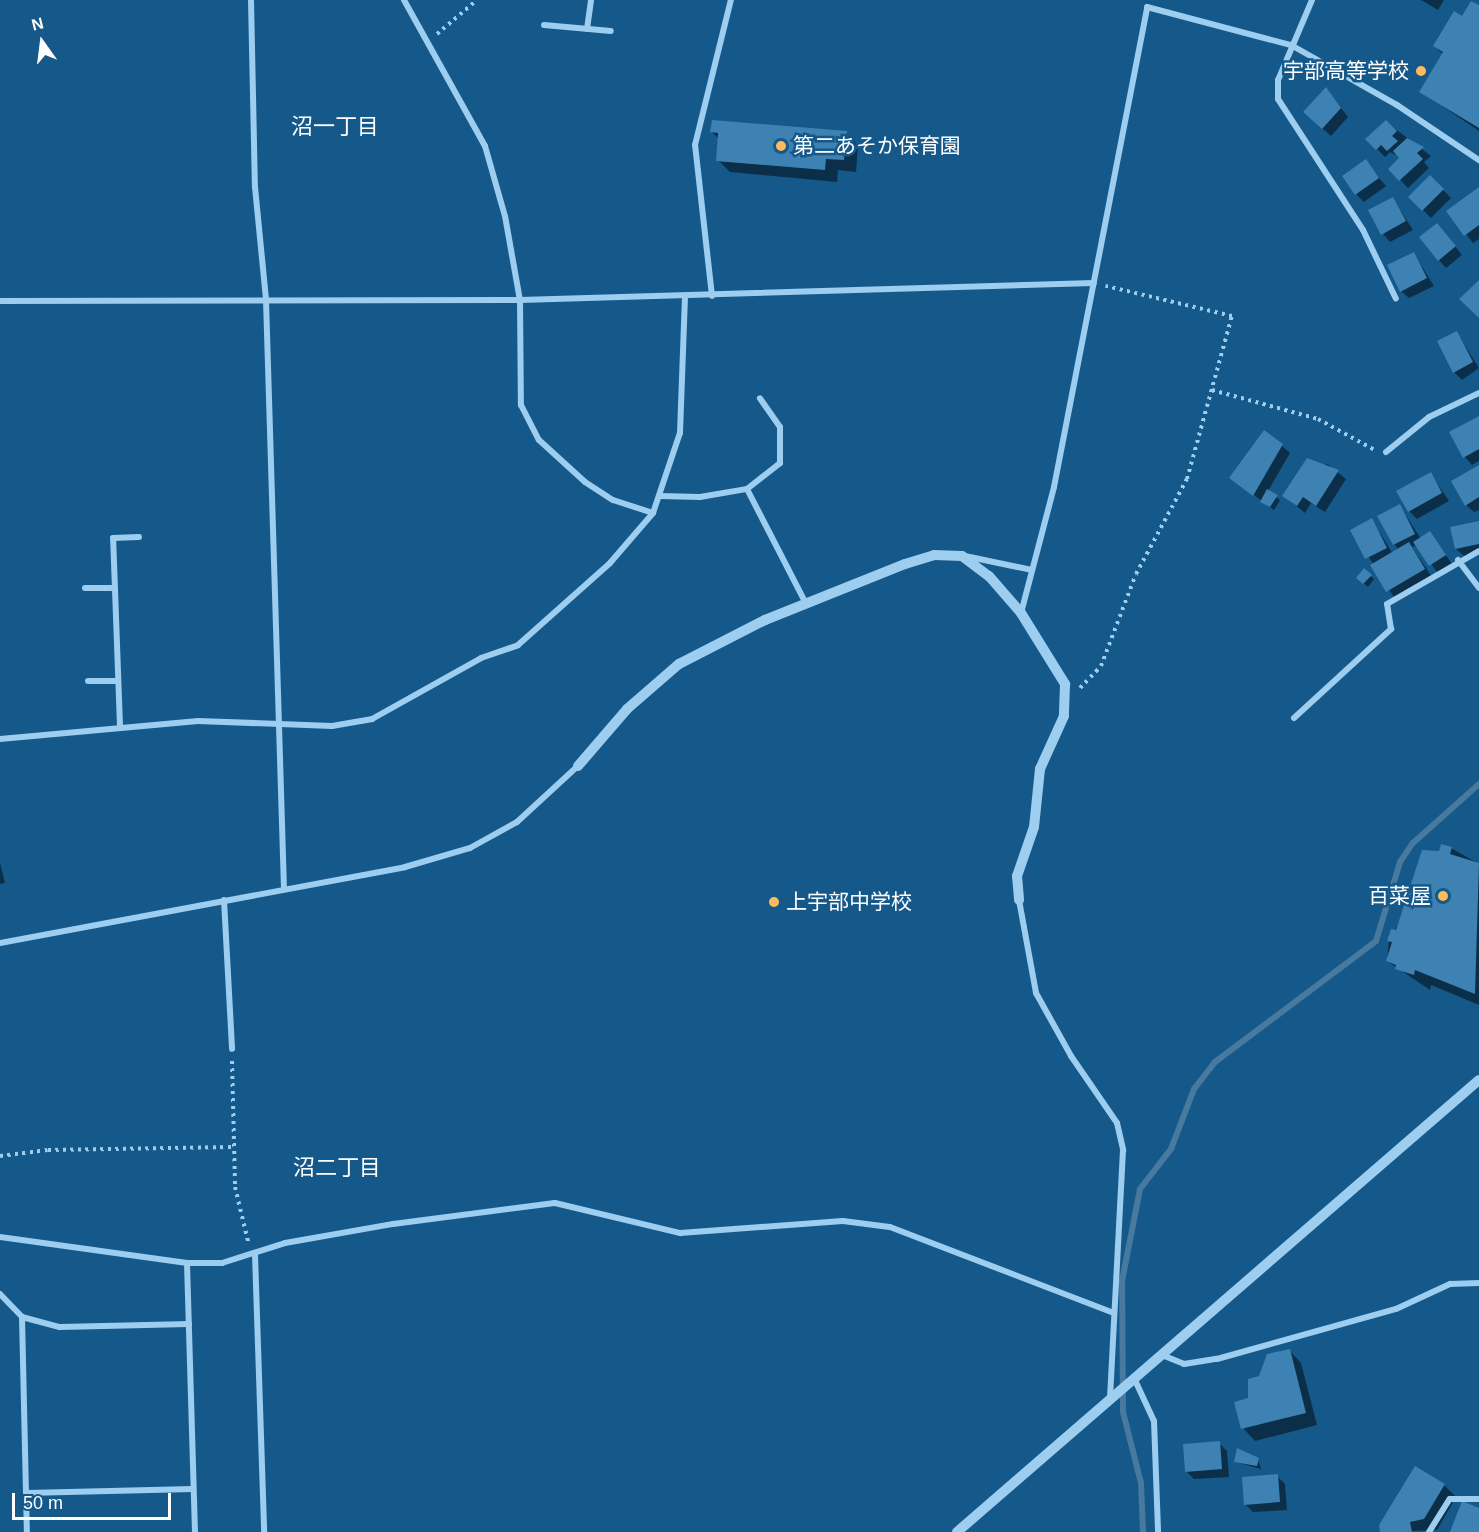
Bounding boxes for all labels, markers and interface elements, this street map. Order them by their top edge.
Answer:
north arrow [12,12,72,72]
text: N [30,14,45,34]
place label: 宇部高等学校 [1283,58,1409,84]
marker: 宇部高等学校 [1414,64,1428,78]
district label: 沼一丁目 [291,114,379,140]
place label: 第二あそか保育園 [793,133,961,159]
marker: 第二あそか保育園 [774,139,788,153]
place label: 百菜屋 [1368,883,1431,909]
place label: 上宇部中学校 [786,889,912,915]
marker: 百菜屋 [1436,889,1450,903]
marker: 上宇部中学校 [767,895,781,909]
district label: 沼二丁目 [293,1155,381,1181]
scale bar [15,1481,174,1519]
text: 50 m [23,1493,63,1513]

